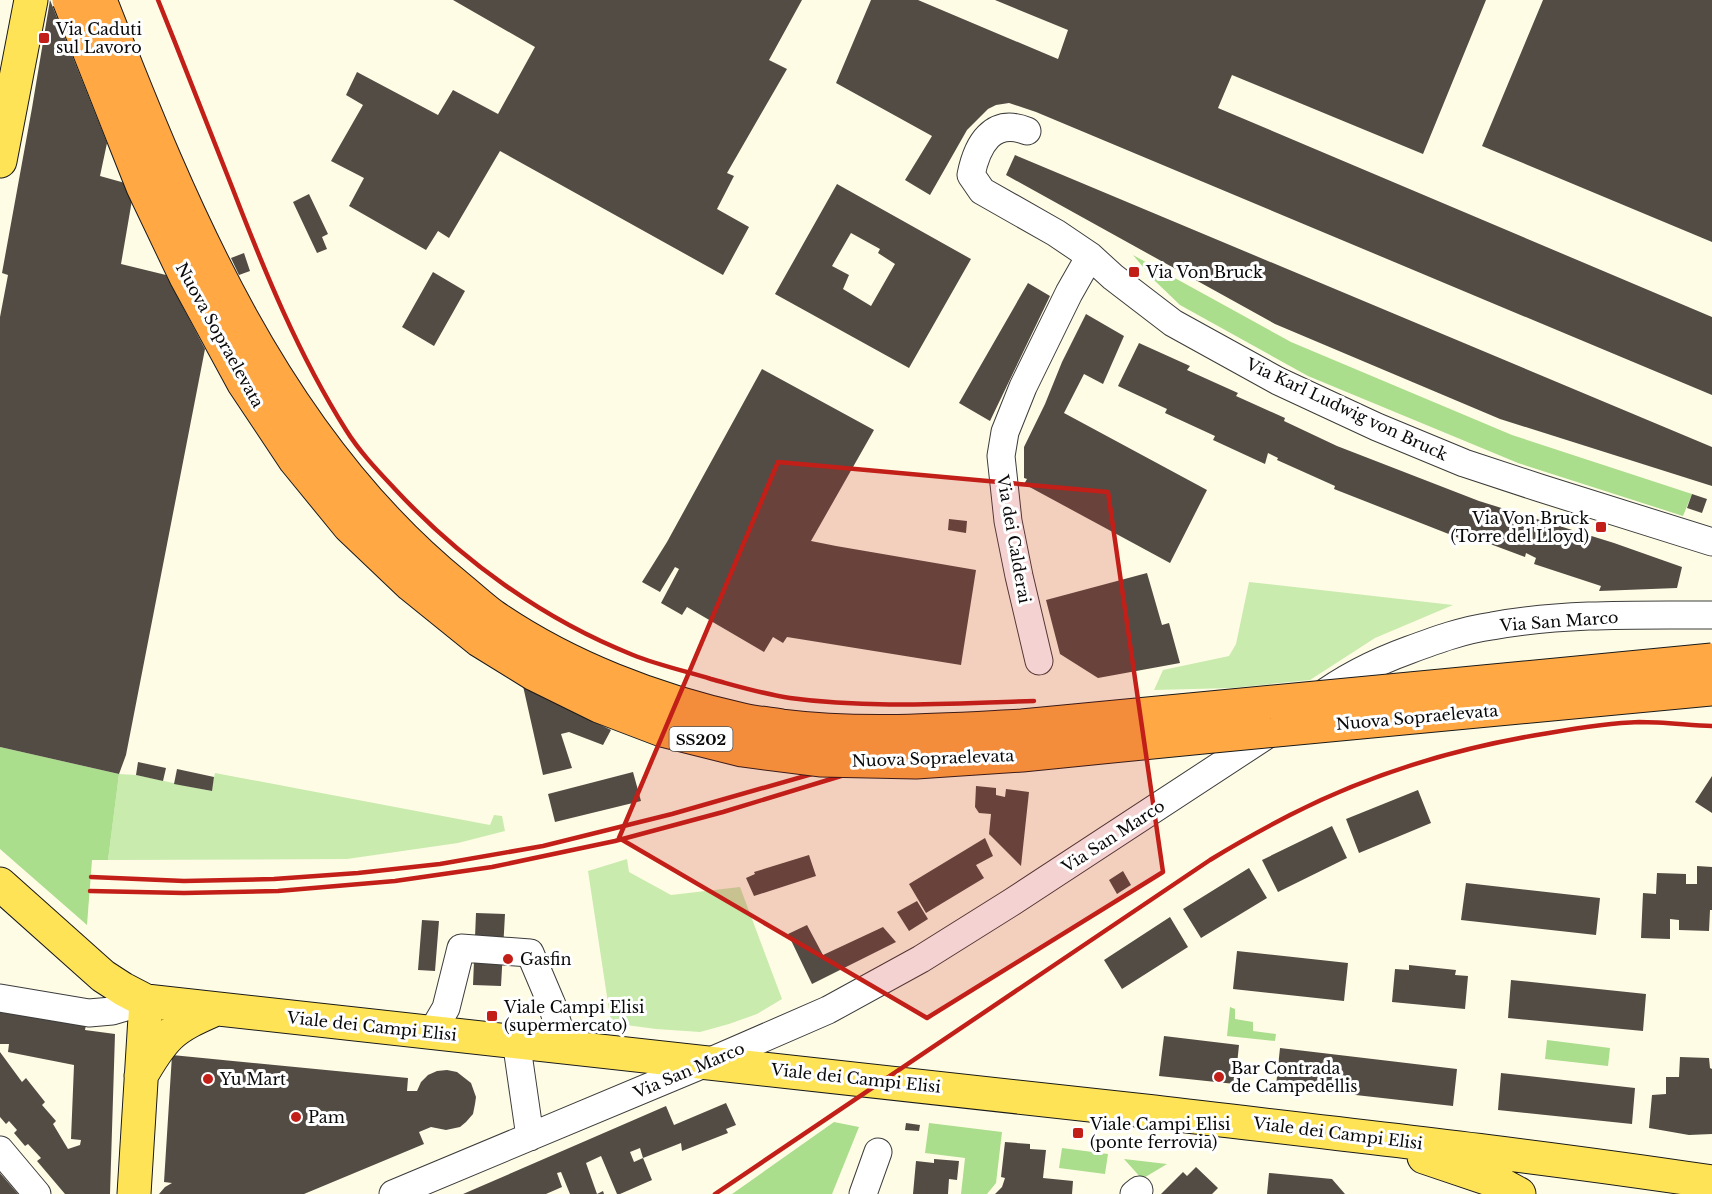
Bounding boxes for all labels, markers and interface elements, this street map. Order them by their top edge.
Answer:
place label: Via Caduti sul Lavoro [55,19,142,57]
marker: Via Caduti sul Lavoro [37,31,51,45]
street label: Nuova Sopraelevata [172,259,268,411]
place label: Via Von Bruck [1145,262,1263,282]
marker: Via Von Bruck [1127,265,1141,279]
street label: Via Karl Ludwig von Bruck [1242,353,1451,465]
street label: Via dei Calderai [993,472,1035,605]
place label: Via Von Bruck (Torre del Lloyd) [1451,508,1589,546]
marker: Via Von Bruck (Torre del Lloyd) [1594,520,1608,534]
street label: Via San Marco [1498,607,1619,635]
street label: Nuova Sopraelevata [1335,700,1499,734]
road number: SS202 [670,727,732,751]
street label: Nuova Sopraelevata [851,745,1015,771]
street label: Via San Marco [1057,795,1168,877]
place label: Gasfin [520,949,572,969]
marker: Gasfin [501,952,515,966]
place label: Viale Campi Elisi (supermercato) [503,997,645,1035]
street label: Viale dei Campi Elisi [285,1007,458,1045]
marker: Viale Campi Elisi (supermercato) [485,1009,499,1023]
street label: Via San Marco [630,1038,748,1103]
place label: Bar Contrada de Campedellis [1231,1058,1358,1096]
street label: Viale dei Campi Elisi [769,1059,942,1097]
place label: Yu Mart [219,1069,286,1089]
marker: Bar Contrada de Campedellis [1212,1070,1226,1084]
marker: Yu Mart [201,1072,215,1086]
place label: Pam [308,1107,345,1127]
marker: Pam [289,1110,303,1124]
street label: Viale dei Campi Elisi [1251,1113,1424,1153]
place label: Viale Campi Elisi (ponte ferrovia) [1089,1114,1231,1152]
marker: Viale Campi Elisi (ponte ferrovia) [1071,1126,1085,1140]

